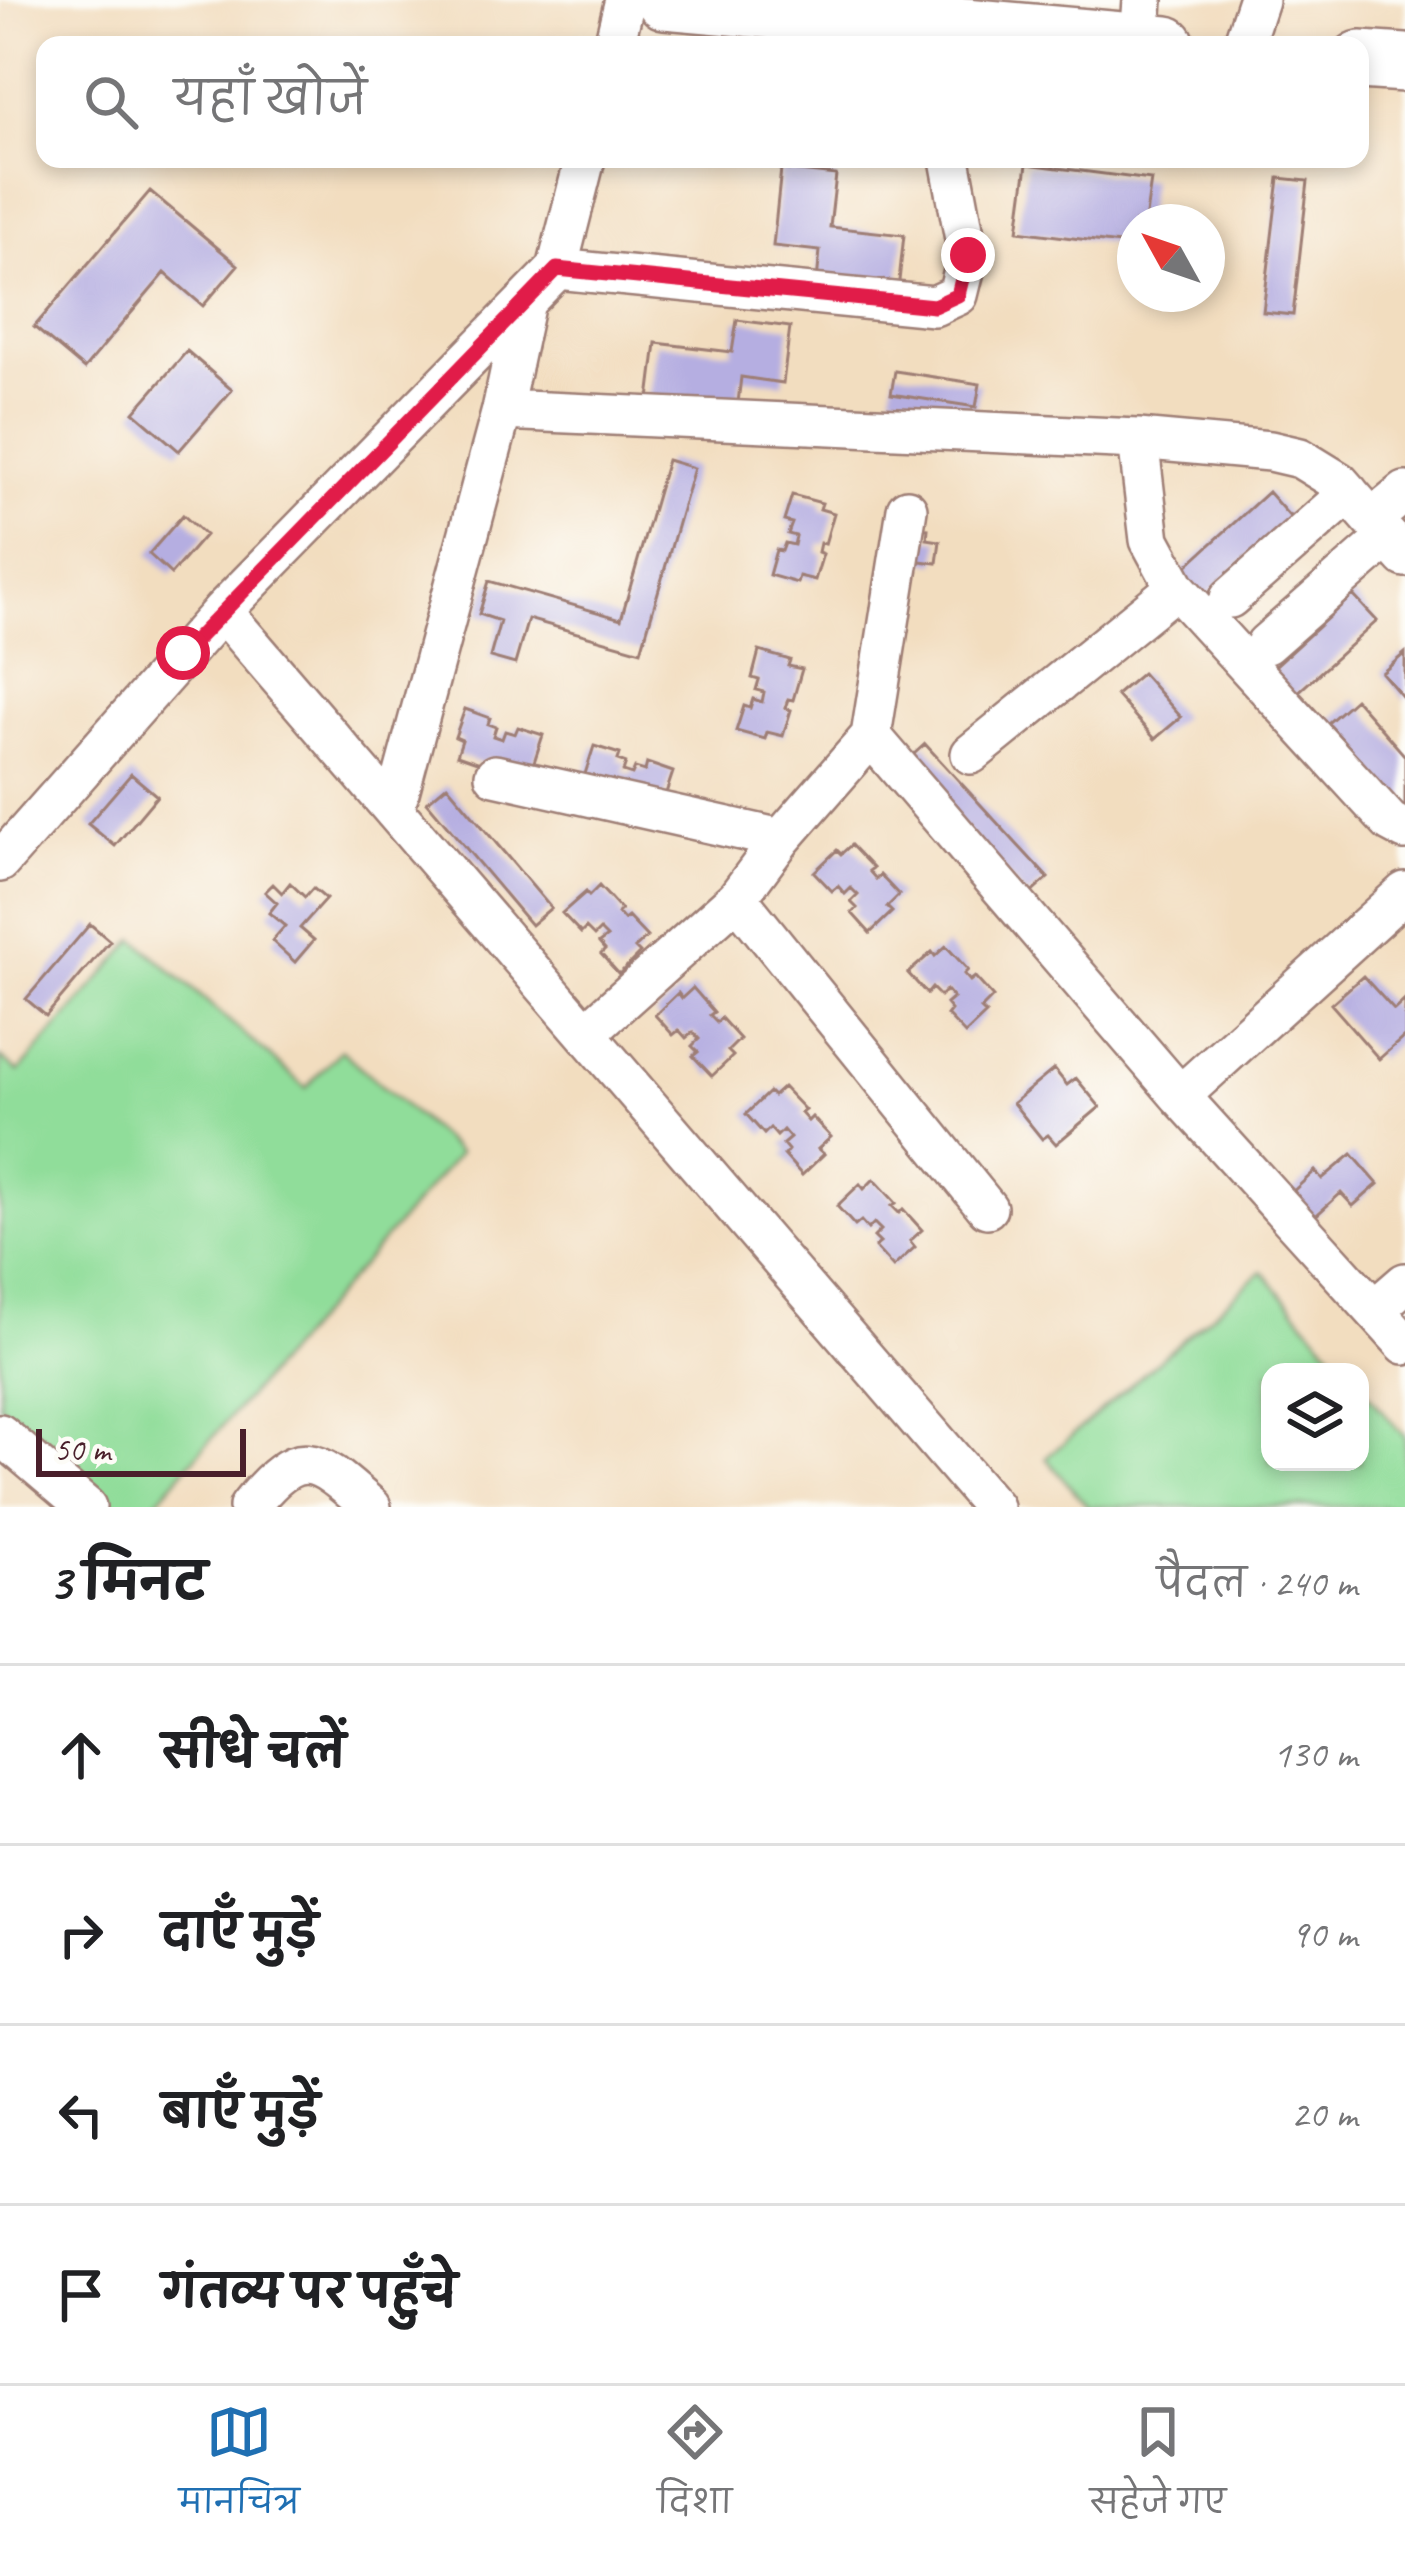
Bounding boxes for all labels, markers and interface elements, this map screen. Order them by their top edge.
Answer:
search box [36,36,1369,168]
icon: search [78,69,144,135]
text: यहाँ खोजें [174,71,367,128]
north arrow [1117,204,1225,312]
route end [941,228,995,282]
route start [156,626,210,680]
map controls [1261,1363,1369,1471]
button: layers [1261,1363,1369,1471]
scale bar [36,1423,246,1476]
text: 50 m [54,1429,110,1471]
text: 3 मिनट [48,1550,207,1614]
text: पैदल · 240 m [1157,1559,1357,1608]
icon: ahead [48,1722,114,1788]
text: सीधे चलें [162,1724,346,1781]
text: 130 m [1273,1730,1357,1779]
icon: right [48,1902,114,1968]
text: दाएँ मुड़ें [162,1904,318,1961]
text: 90 m [1291,1910,1357,1959]
icon: left [48,2082,114,2148]
text: बाएँ मुड़ें [162,2084,319,2141]
text: 20 m [1291,2090,1357,2139]
icon: arrive [48,2262,114,2328]
text: गंतव्य पर पहुँचे [162,2264,457,2321]
tab: मानचित्र [179,2399,300,2538]
tab: दिशा [657,2399,732,2538]
tab: सहेजे गए [1090,2399,1226,2538]

